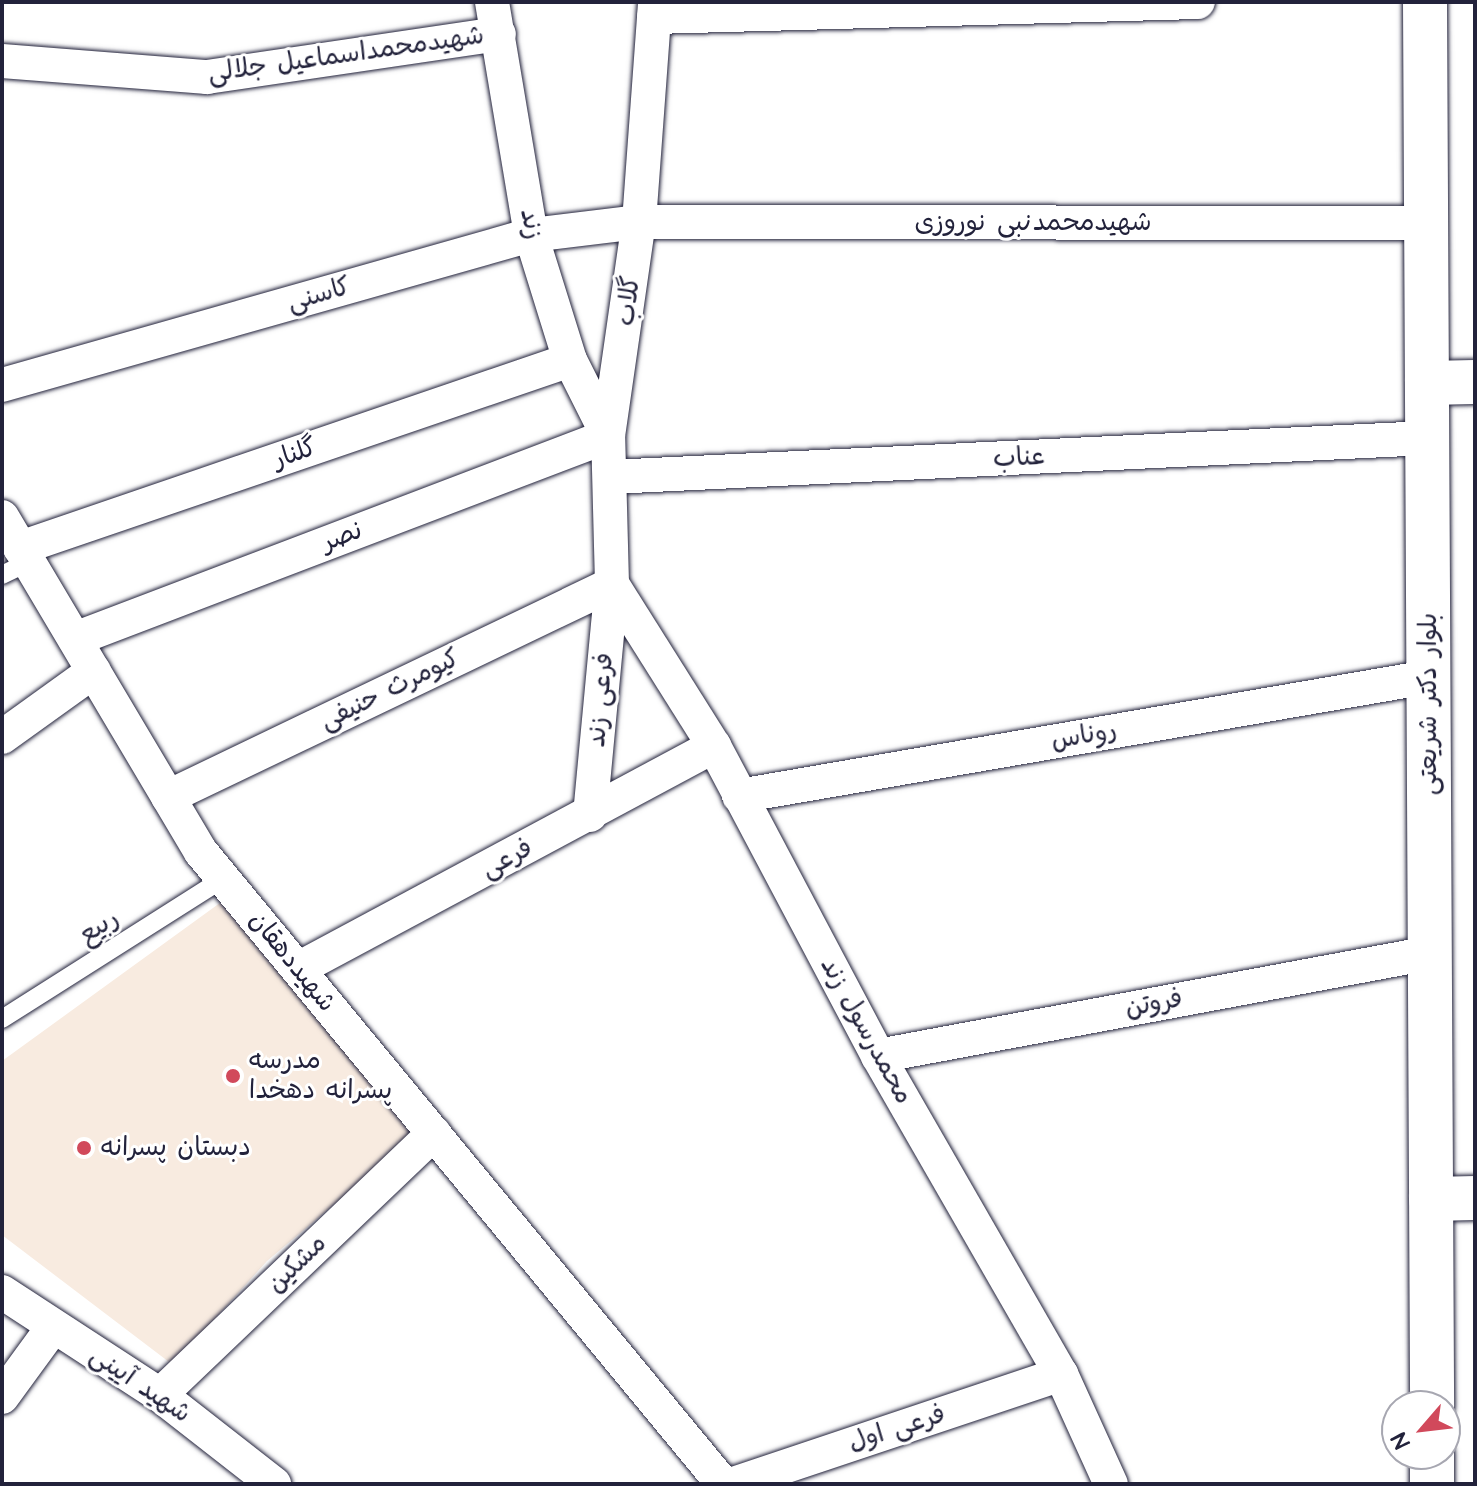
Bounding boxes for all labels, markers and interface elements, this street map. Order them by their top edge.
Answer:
street label: شهیدمحمداسماعیل جلالی [206,20,486,90]
street label: زند [513,206,549,242]
street label: شهیدمحمدنبی نوروزی [914,207,1152,239]
street label: کاسنی [284,271,354,319]
street label: گلاب [610,274,648,328]
street label: گلنار [269,432,321,476]
street label: عناب [992,441,1046,475]
street label: نصر [317,515,367,559]
street label: بلوار دکتر شریعتی [1413,613,1445,795]
street label: کیومرث حنیفی [315,643,465,737]
street label: فرعی زند [581,651,621,749]
street label: روناس [1049,715,1119,757]
street label: فرعی [476,833,538,885]
street label: ربیع [73,903,125,951]
street label: شهیددهقان [242,905,342,1019]
street label: محمدرسول زند [813,952,919,1110]
street label: فروتن [1123,983,1185,1025]
place label: مدرسه پسرانه دهخدا [249,1045,392,1106]
marker: مدرسه پسرانه دهخدا [224,1067,242,1085]
place label: دبستان پسرانه [100,1132,251,1164]
marker: دبستان پسرانه [75,1139,93,1157]
street label: مشکین [261,1228,333,1300]
street label: شهید آیینی [84,1340,196,1430]
north arrow [1381,1390,1461,1470]
street label: فرعی اول [845,1399,949,1459]
text: N [1384,1427,1418,1454]

